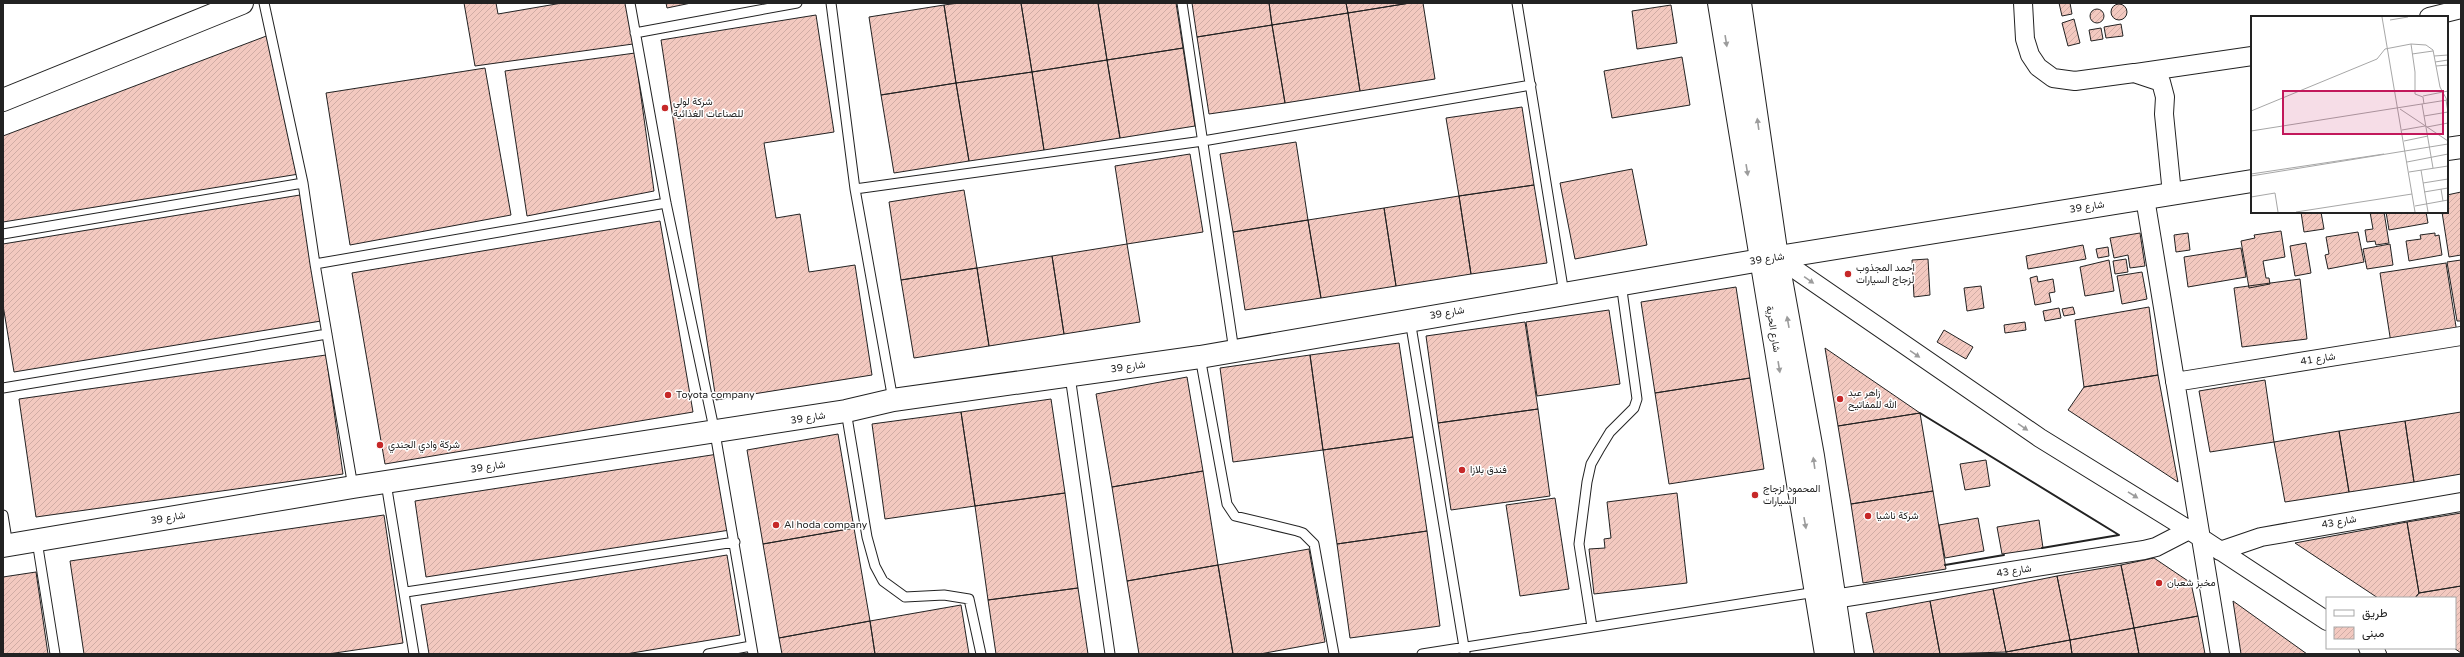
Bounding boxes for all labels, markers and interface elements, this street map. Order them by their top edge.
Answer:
inset map [2251,16,2448,213]
one-way arrow [1723,35,1729,48]
place label: شركة لولي للصناعات الغذائية [673,96,743,120]
marker: شركة لولي للصناعات الغذائية [660,103,670,113]
one-way arrow [1755,118,1761,130]
one-way arrow [1744,164,1750,176]
street label: شارع 39 [2069,198,2105,216]
street label: شارع 39 [1749,250,1785,268]
place label: احمد المجذوب لزجاج السيارات [1856,262,1915,286]
marker: احمد المجذوب لزجاج السيارات [1843,269,1853,279]
one-way arrow [1803,276,1814,284]
street label: شارع 39 [1429,304,1466,322]
street label: شارع الحرية [1763,305,1783,353]
one-way arrow [1785,315,1791,328]
one-way arrow [1910,350,1921,358]
street label: شارع 41 [2300,350,2336,368]
street label: شارع 39 [1110,359,1146,375]
one-way arrow [1776,361,1782,373]
place label: زاهر عبد الله للمفاتيح [1848,387,1897,411]
place label: Toyota company [676,389,755,401]
marker: Toyota company [663,390,673,400]
marker: زاهر عبد الله للمفاتيح [1835,394,1845,404]
street label: شارع 39 [790,409,826,427]
one-way arrow [2017,423,2029,430]
place label: شركة وادي الجندي [388,439,460,453]
marker: شركة وادي الجندي [375,440,385,450]
one-way arrow [1811,457,1817,469]
street label: شارع 39 [470,458,506,476]
place label: فندق بلازا [1470,464,1507,476]
marker: فندق بلازا [1457,465,1467,475]
place label: المحمود لزجاج السيارات [1763,483,1820,507]
marker: المحمود لزجاج السيارات [1750,490,1760,500]
one-way arrow [2127,492,2139,499]
street label: شارع 39 [150,509,187,527]
place label: شركة ناشيا [1876,510,1919,522]
marker: شركة ناشيا [1863,511,1873,521]
street label: شارع 43 [2321,513,2358,531]
one-way arrow [1802,517,1808,529]
place label: Al hoda company [784,519,868,531]
marker: Al hoda company [771,520,781,530]
street label: شارع 43 [1996,562,2032,580]
place label: مخبز شعبان [2167,577,2216,589]
marker: مخبز شعبان [2154,578,2164,588]
legend [2326,597,2456,649]
text: طريق [2362,606,2388,621]
text: مبنى [2362,626,2384,641]

